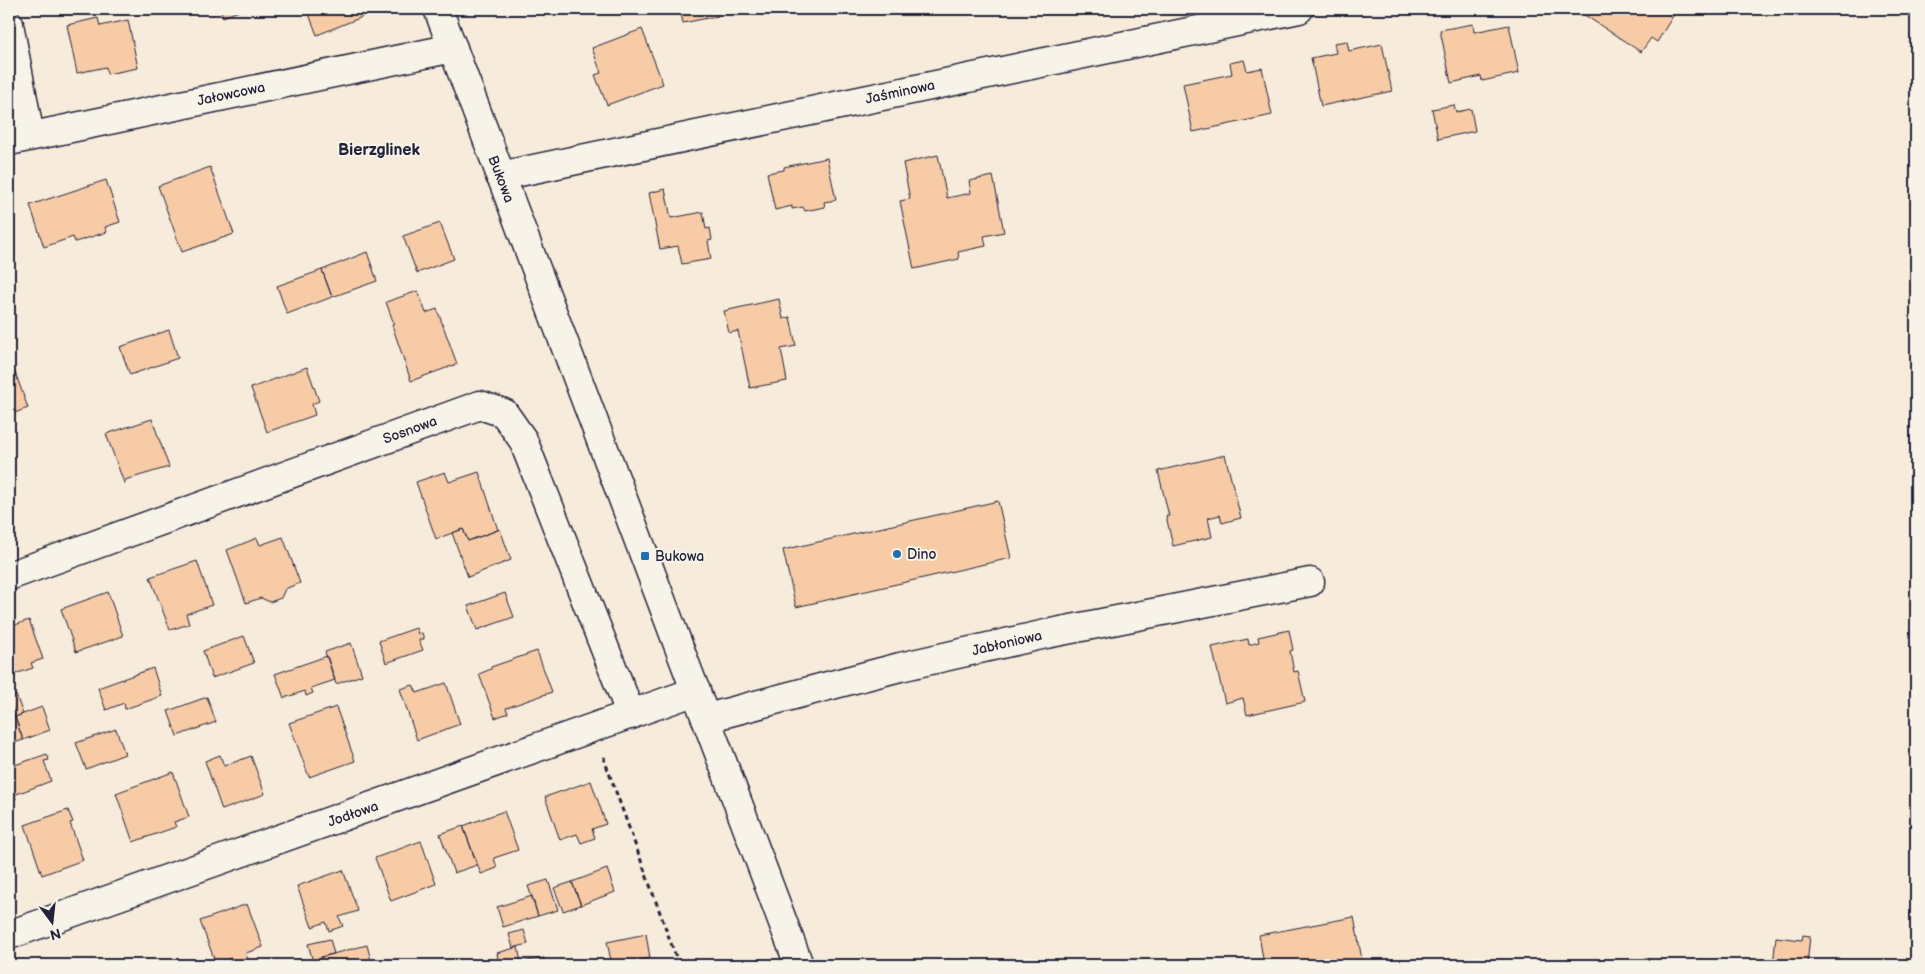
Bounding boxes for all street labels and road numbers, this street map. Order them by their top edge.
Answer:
street label: Jaśminowa [864,76,936,108]
street label: Jałowcowa [196,79,267,109]
street label: Bukowa [484,153,518,205]
street label: Sosnowa [381,412,439,448]
street label: Jabłoniowa [970,627,1044,659]
street label: Jodłowa [325,797,381,831]

